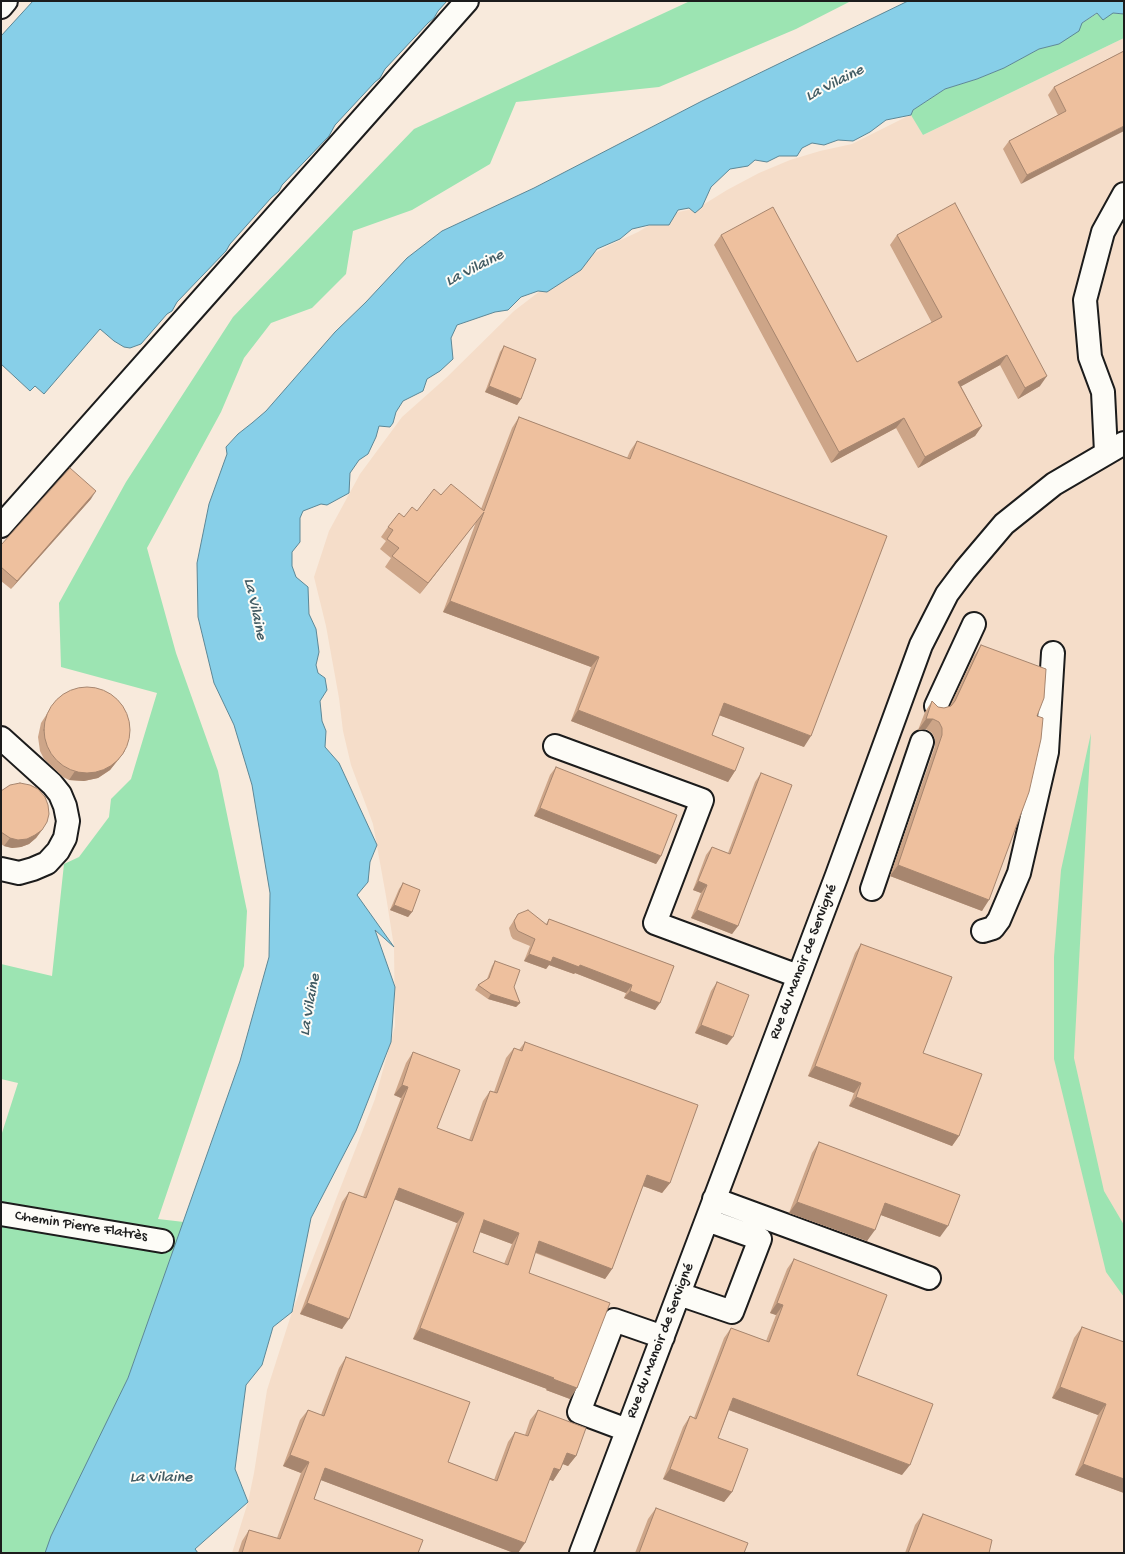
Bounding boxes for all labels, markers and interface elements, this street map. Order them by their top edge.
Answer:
water label: La Vilaine [803,61,867,107]
water label: La Vilaine [443,246,507,292]
water label: La Vilaine [238,576,270,642]
street label: Rue du Manoir de Servigné [766,882,842,1042]
water label: La Vilaine [296,972,326,1038]
street label: Chemin Pierre Flatrès [14,1208,148,1246]
street label: Rue du Manoir de Servigné [623,1261,699,1421]
water label: La Vilaine [130,1469,192,1489]

